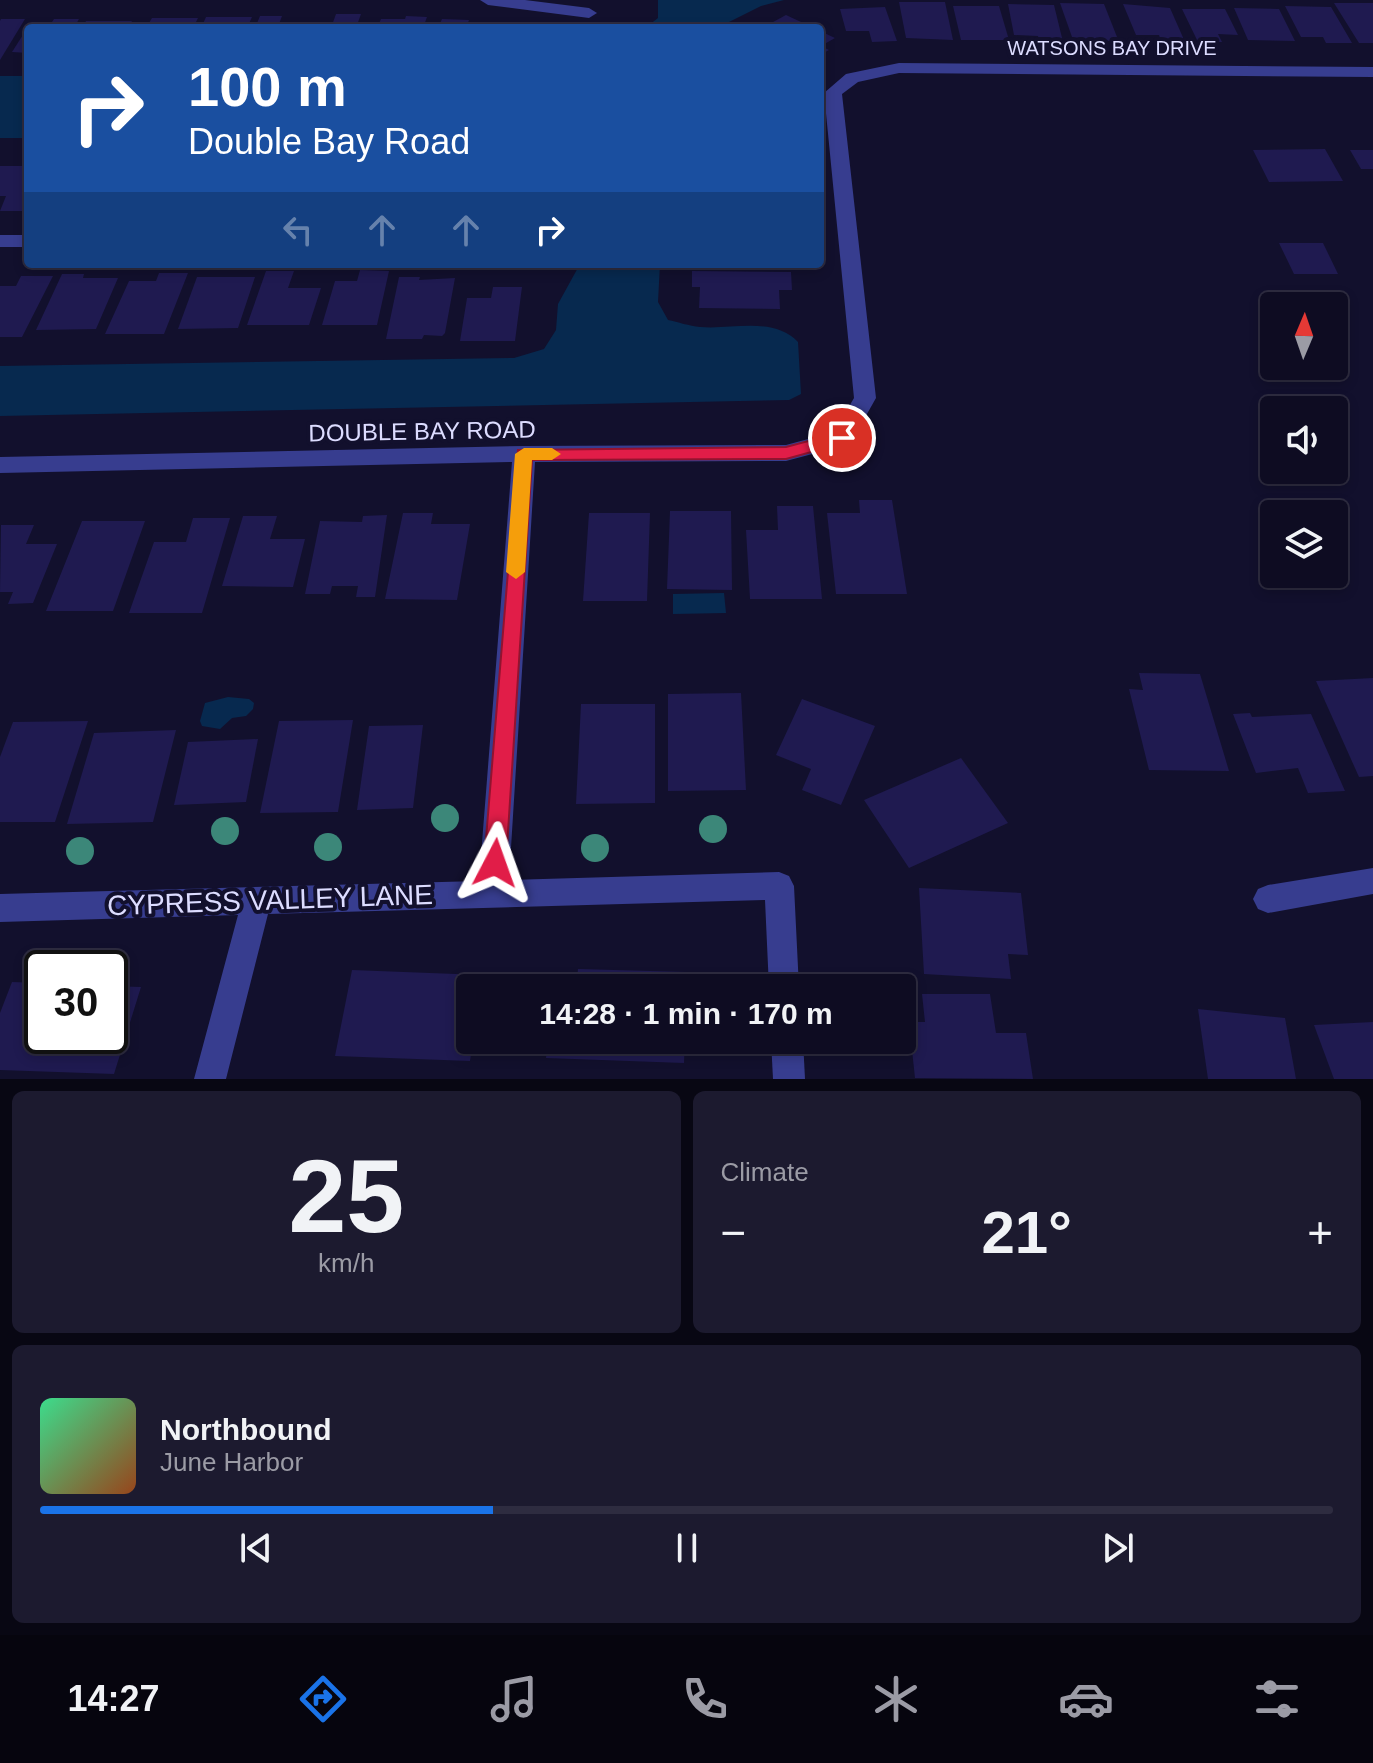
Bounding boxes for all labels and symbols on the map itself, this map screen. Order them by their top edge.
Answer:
street label: WATSONS BAY DRIVE [1007,37,1217,59]
north arrow [1260,292,1348,380]
pin [808,404,876,472]
street label: DOUBLE BAY ROAD [308,416,536,446]
position arrow [453,821,537,905]
street label: CYPRESS VALLEY LANE [107,879,433,921]
speed limit sign: 30 [24,950,128,1054]

